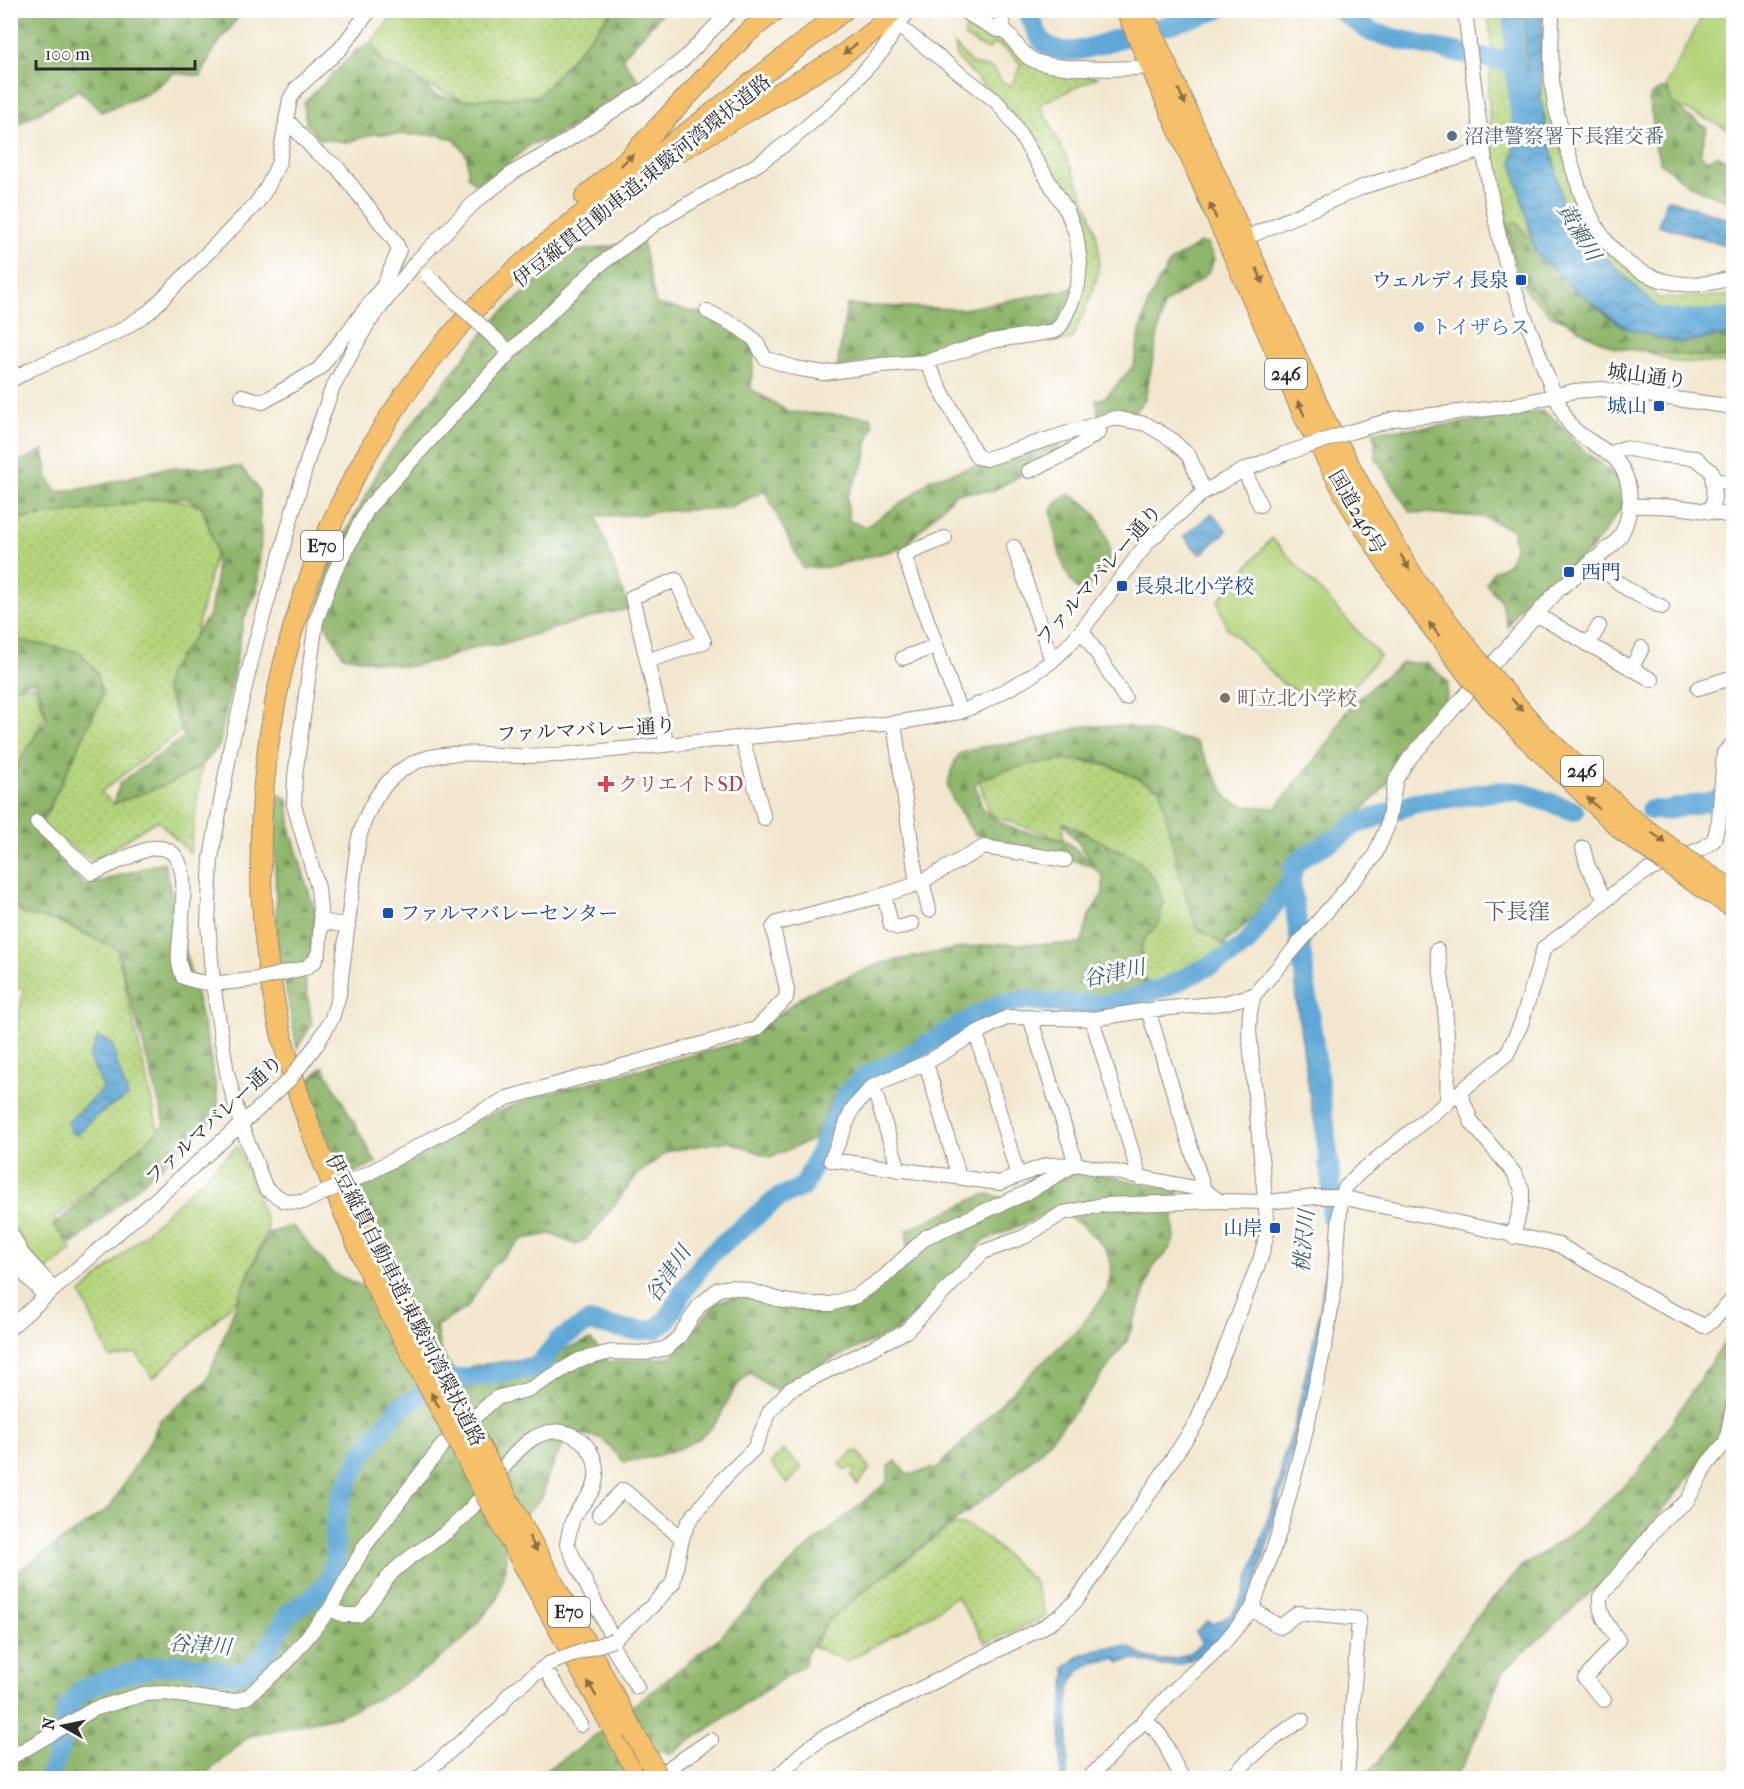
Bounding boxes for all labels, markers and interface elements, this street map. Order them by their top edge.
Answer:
scale bar [36,33,195,71]
one-way arrow [843,43,859,55]
text: 100 m [45,44,90,65]
street label: 伊豆縦貫自動車道;東駿河湾環状道路 [508,70,776,292]
one-way arrow [1177,89,1187,107]
place label: 沼津警察署下長窪交番 [1464,125,1664,148]
marker: 沼津警察署下長窪交番 [1445,129,1459,143]
one-way arrow [619,153,633,167]
water label: 黄瀬川 [1552,199,1607,267]
one-way arrow [1208,202,1217,220]
one-way arrow [1256,267,1265,285]
place label: ウェルディ長泉 [1371,269,1509,292]
marker: ウェルディ長泉 [1514,273,1528,287]
place label: トイザらス [1431,316,1530,339]
marker: トイザらス [1412,320,1426,334]
road number: 246 [1265,359,1307,389]
street label: 城山通り [1606,360,1688,392]
place label: 城山 [1607,395,1647,418]
one-way arrow [1296,399,1306,417]
marker: 城山 [1652,399,1666,413]
street label: 国道246号 [1324,466,1390,558]
street label: ファルマバレー通り [1031,500,1167,650]
road number: E70 [301,531,343,561]
one-way arrow [1399,554,1410,570]
place label: 西門 [1581,561,1621,584]
marker: 西門 [1562,565,1576,579]
place label: 長泉北小学校 [1134,575,1254,598]
marker: 長泉北小学校 [1115,579,1129,593]
one-way arrow [1427,621,1440,637]
place label: 町立北小学校 [1237,687,1357,710]
marker: 町立北小学校 [1218,691,1232,705]
one-way arrow [1510,697,1523,712]
street label: ファルマバレー通り [496,714,676,746]
road number: 246 [1561,756,1603,786]
place label: クリエイトSD [618,773,743,796]
marker: クリエイトSD [599,777,613,791]
one-way arrow [1586,796,1601,810]
one-way arrow [1651,832,1666,844]
district label: 下長窪 [1484,899,1550,925]
place label: ファルマバレーセンター [400,902,618,925]
marker: ファルマバレーセンター [381,906,395,920]
water label: 谷津川 [1081,954,1149,991]
street label: ファルマバレー通り [141,1050,287,1190]
street label: 伊豆縦貫自動車道;東駿河湾環状道路 [321,1150,489,1450]
water label: 桃沢川 [1289,1207,1319,1273]
place label: 山岸 [1223,1217,1263,1240]
marker: 山岸 [1268,1221,1282,1235]
water label: 谷津川 [640,1240,697,1307]
one-way arrow [430,1391,440,1408]
one-way arrow [528,1536,538,1553]
road number: E70 [548,1597,590,1627]
water label: 谷津川 [168,1631,234,1659]
one-way arrow [587,1680,597,1697]
north arrow [33,1696,93,1756]
text: N [38,1715,59,1731]

